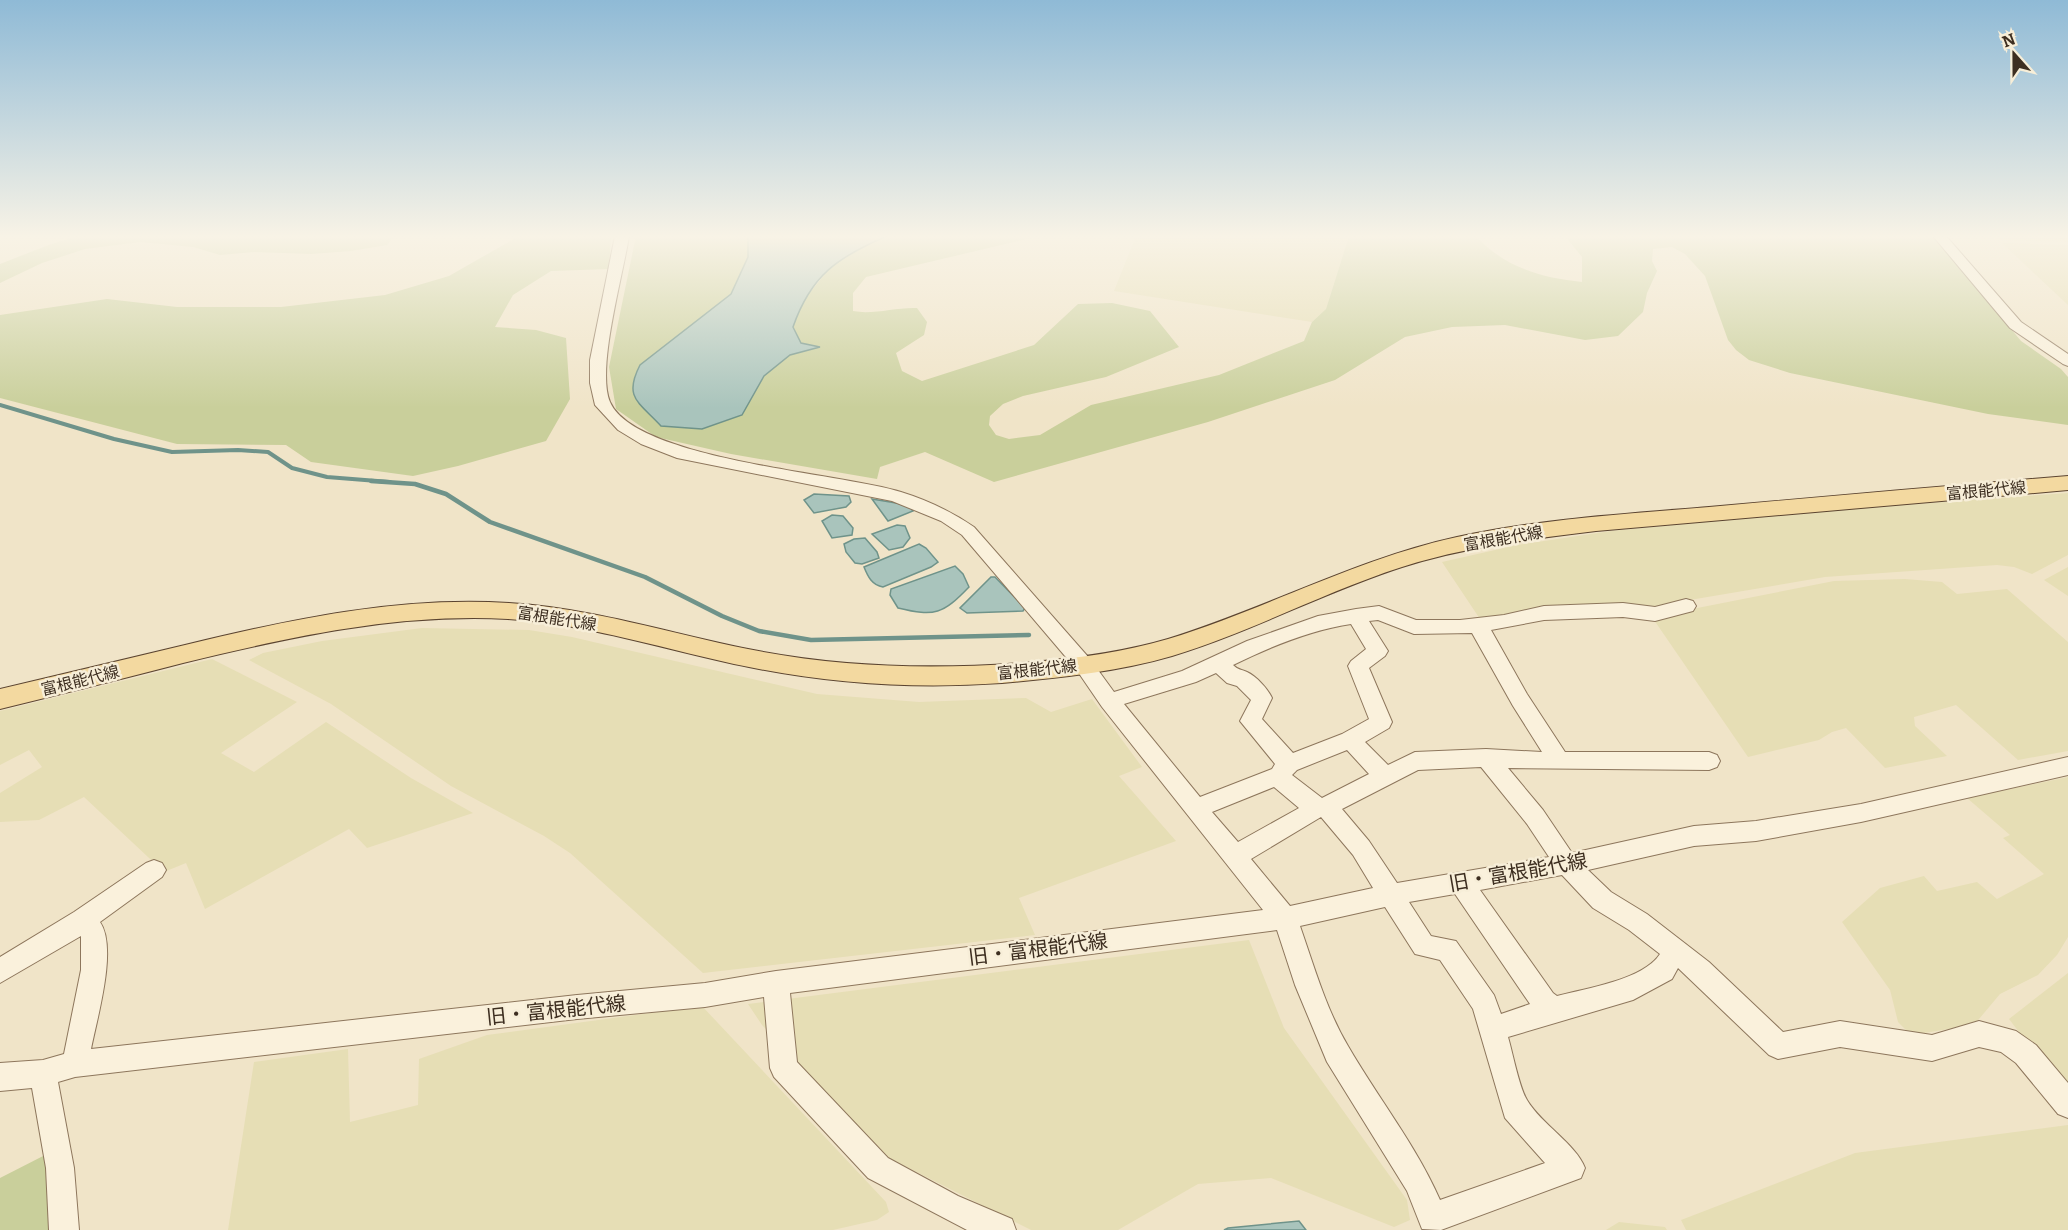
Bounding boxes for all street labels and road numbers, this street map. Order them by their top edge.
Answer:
street label: 富根能代線 [1945,478,2027,503]
street label: 富根能代線 [1462,522,1544,555]
street label: 富根能代線 [516,603,598,634]
street label: 富根能代線 [996,656,1078,683]
street label: 富根能代線 [39,662,121,699]
street label: 旧・富根能代線 [1447,848,1589,896]
street label: 旧・富根能代線 [967,929,1109,969]
street label: 旧・富根能代線 [485,991,627,1029]

